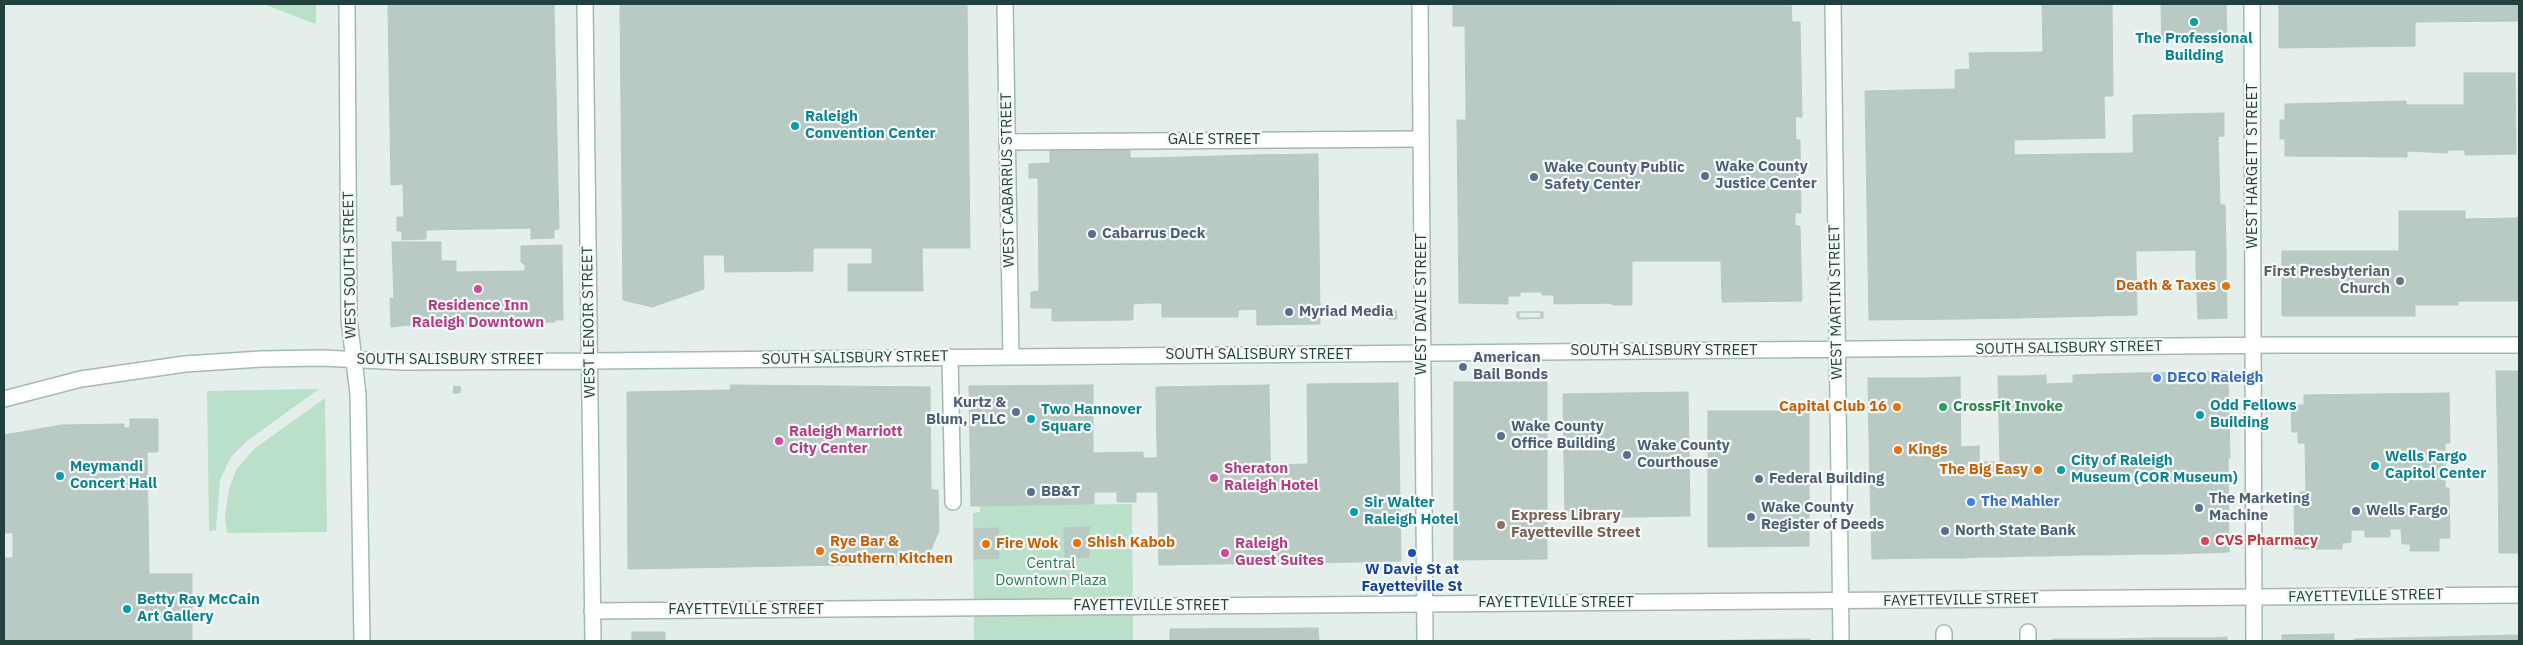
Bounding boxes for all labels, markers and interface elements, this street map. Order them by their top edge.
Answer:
marker: The Professional Building [2188,16,2200,28]
place label: The Professional Building [2135,30,2253,65]
street label: WEST HARGETT STREET [2244,83,2262,249]
street label: WEST CABARRUS STREET [997,92,1019,268]
place label: Raleigh Convention Center [805,108,936,143]
marker: Raleigh Convention Center [789,120,801,132]
street label: GALE STREET [1168,131,1260,149]
place label: Wake County Justice Center [1715,158,1817,193]
place label: Wake County Public Safety Center [1544,159,1685,194]
marker: Wake County Justice Center [1699,170,1711,182]
marker: Wake County Public Safety Center [1528,171,1540,183]
street label: WEST SOUTH STREET [340,191,360,339]
street label: WEST MARTIN STREET [1826,224,1846,380]
place label: Cabarrus Deck [1102,225,1205,243]
marker: Cabarrus Deck [1086,228,1098,240]
street label: WEST DAVIE STREET [1413,233,1431,375]
street label: WEST LENOIR STREET [579,246,599,398]
place label: First Presbyterian Church [2264,263,2390,298]
marker: First Presbyterian Church [2394,275,2406,287]
place label: Death & Taxes [2116,277,2216,295]
marker: Death & Taxes [2220,280,2232,292]
marker: Residence Inn Raleigh Downtown [472,283,484,295]
place label: Residence Inn Raleigh Downtown [412,297,544,332]
place label: Myriad Media [1299,303,1393,321]
marker: Myriad Media [1283,306,1295,318]
street label: SOUTH SALISBURY STREET [1975,337,2163,359]
street label: SOUTH SALISBURY STREET [1570,342,1758,360]
street label: SOUTH SALISBURY STREET [1165,346,1353,364]
street label: SOUTH SALISBURY STREET [761,347,949,369]
place label: American Bail Bonds [1473,349,1548,384]
street label: SOUTH SALISBURY STREET [356,351,544,369]
marker: American Bail Bonds [1457,361,1469,373]
place label: DECO Raleigh [2167,369,2263,387]
marker: DECO Raleigh [2151,372,2163,384]
place label: Kurtz & Blum, PLLC [926,394,1006,429]
place label: Odd Fellows Building [2210,397,2297,432]
place label: Capital Club 16 [1779,398,1887,416]
place label: CrossFit Invoke [1953,398,2063,416]
place label: Two Hannover Square [1041,401,1142,436]
marker: Capital Club 16 [1891,401,1903,413]
marker: CrossFit Invoke [1937,401,1949,413]
marker: Kurtz & Blum, PLLC [1010,406,1022,418]
marker: Odd Fellows Building [2194,409,2206,421]
marker: Two Hannover Square [1025,413,1037,425]
place label: Wake County Office Building [1511,418,1615,453]
place label: Raleigh Marriott City Center [789,423,903,458]
marker: Wake County Office Building [1495,430,1507,442]
marker: Raleigh Marriott City Center [773,435,785,447]
place label: Wake County Courthouse [1637,437,1730,472]
place label: Kings [1908,441,1948,459]
marker: Kings [1892,444,1904,456]
place label: Wells Fargo Capitol Center [2385,448,2486,483]
marker: Wake County Courthouse [1621,449,1633,461]
place label: City of Raleigh Museum (COR Museum) [2071,452,2238,487]
place label: Meymandi Concert Hall [70,458,157,493]
place label: Sheraton Raleigh Hotel [1224,460,1318,495]
marker: Wells Fargo Capitol Center [2369,460,2381,472]
place label: The Big Easy [1939,461,2028,479]
marker: The Big Easy [2032,464,2044,476]
marker: City of Raleigh Museum (COR Museum) [2055,464,2067,476]
marker: Meymandi Concert Hall [54,470,66,482]
place label: Federal Building [1769,470,1884,488]
marker: Sheraton Raleigh Hotel [1208,472,1220,484]
marker: Federal Building [1753,473,1765,485]
place label: BB&T [1041,483,1080,501]
marker: BB&T [1025,486,1037,498]
place label: The Marketing Machine [2209,490,2309,525]
place label: The Mahler [1981,493,2059,511]
place label: Sir Walter Raleigh Hotel [1364,494,1458,529]
marker: The Mahler [1965,496,1977,508]
place label: Wake County Register of Deeds [1761,499,1884,534]
marker: The Marketing Machine [2193,502,2205,514]
place label: Wells Fargo [2366,502,2448,520]
marker: Wells Fargo [2350,505,2362,517]
marker: Sir Walter Raleigh Hotel [1348,506,1360,518]
place label: Express Library Fayetteville Street [1511,507,1640,542]
marker: Wake County Register of Deeds [1745,511,1757,523]
marker: Express Library Fayetteville Street [1495,519,1507,531]
place label: North State Bank [1955,522,2076,540]
marker: North State Bank [1939,525,1951,537]
place label: CVS Pharmacy [2215,532,2318,550]
place label: Rye Bar & Southern Kitchen [830,533,953,568]
place label: Shish Kabob [1087,534,1175,552]
place label: Fire Wok [996,535,1058,553]
place label: Raleigh Guest Suites [1235,535,1324,570]
marker: CVS Pharmacy [2199,535,2211,547]
marker: Shish Kabob [1071,537,1083,549]
marker: Fire Wok [980,538,992,550]
marker: Rye Bar & Southern Kitchen [814,545,826,557]
marker: Raleigh Guest Suites [1219,547,1231,559]
marker: W Davie St at Fayetteville St [1406,547,1418,559]
park label: Central Downtown Plaza [995,555,1107,590]
place label: W Davie St at Fayetteville St [1362,561,1462,596]
street label: FAYETTEVILLE STREET [2288,586,2444,606]
street label: FAYETTEVILLE STREET [1883,590,2039,610]
place label: Betty Ray McCain Art Gallery [137,591,260,626]
street label: FAYETTEVILLE STREET [1478,594,1634,612]
street label: FAYETTEVILLE STREET [1073,597,1229,615]
street label: FAYETTEVILLE STREET [668,601,824,619]
marker: Betty Ray McCain Art Gallery [121,603,133,615]

